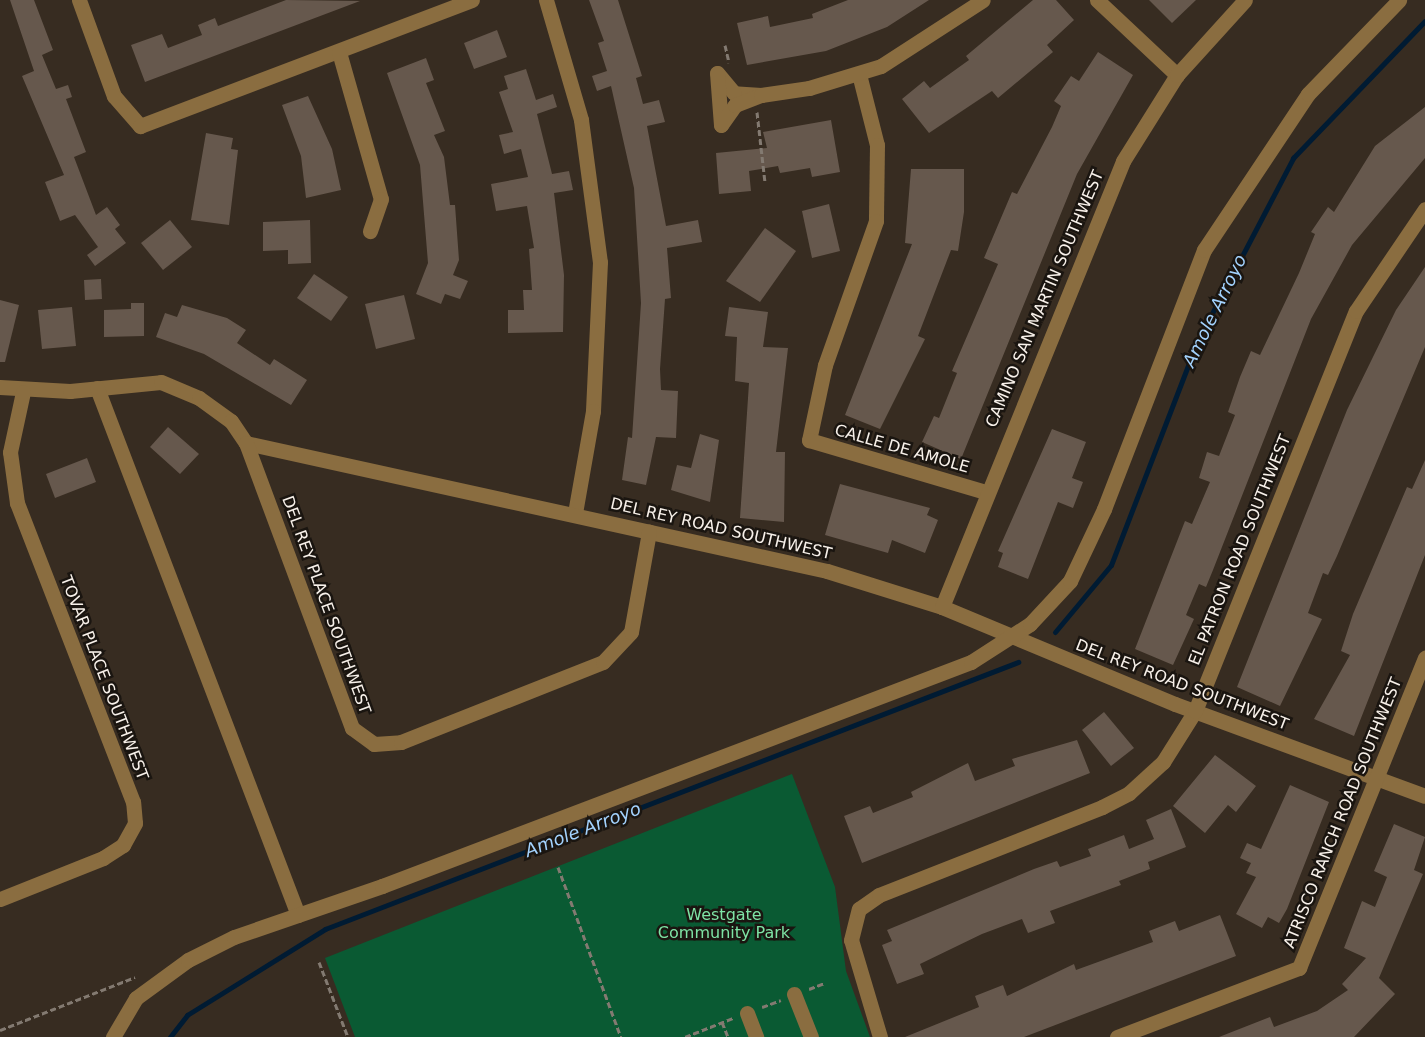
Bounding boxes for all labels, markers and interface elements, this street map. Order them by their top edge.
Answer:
street label: CAMINO SAN MARTIN SOUTHWEST [982,168,1108,430]
water label: Amole Arroyo [1178,251,1252,371]
street label: CALLE DE AMOLE [833,421,971,477]
street label: EL PATRON ROAD SOUTHWEST [1185,432,1295,668]
street label: DEL REY PLACE SOUTHWEST [278,493,374,717]
street label: DEL REY ROAD SOUTHWEST [609,494,833,564]
street label: TOVAR PLACE SOUTHWEST [56,573,152,783]
street label: DEL REY ROAD SOUTHWEST [1073,635,1291,735]
street label: ATRISCO RANCH ROAD SOUTHWEST [1280,675,1406,951]
water label: Amole Arroyo [522,798,644,862]
park label: Westgate Community Park [658,905,790,943]

